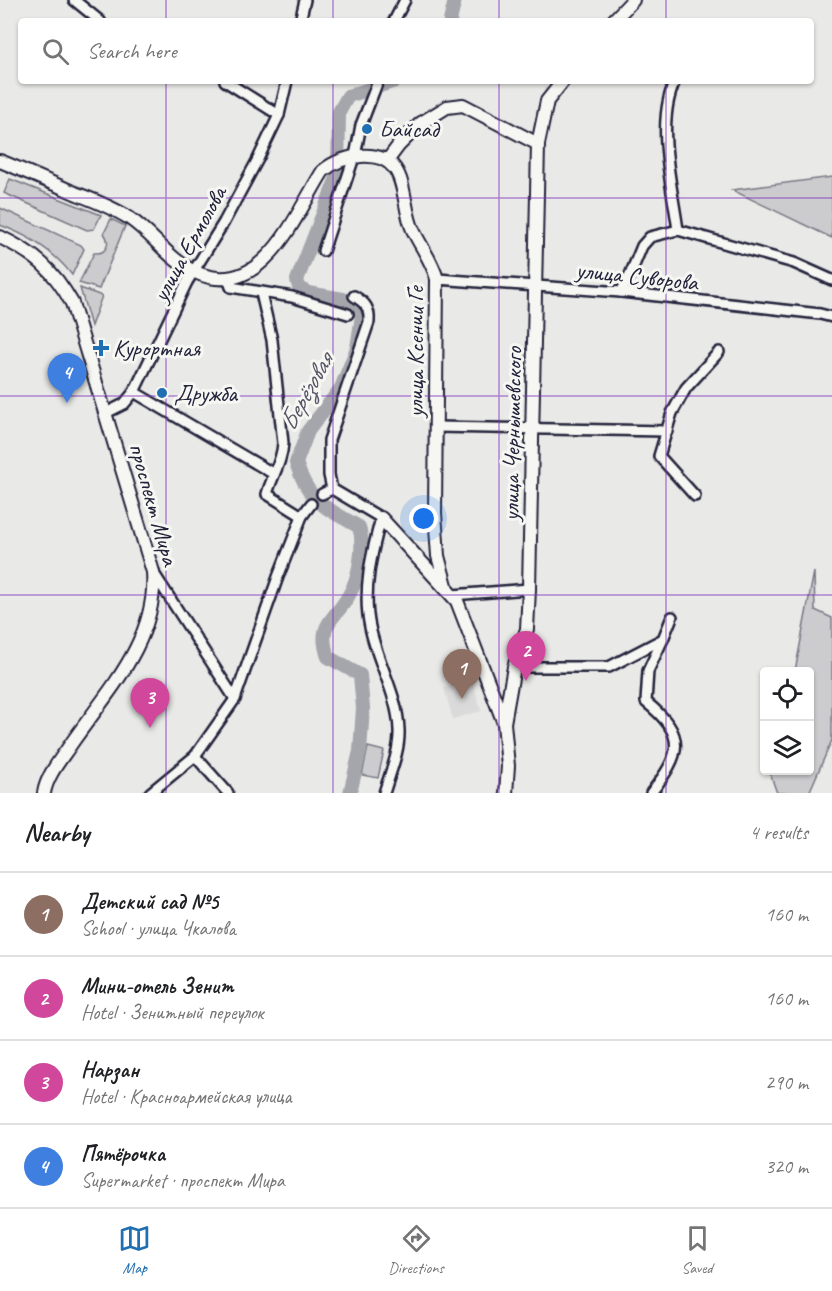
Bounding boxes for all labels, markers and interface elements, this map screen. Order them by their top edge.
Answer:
search box [18,18,814,84]
icon: search [39,35,72,68]
text: Search here [87,37,177,65]
place label: Байсад [379,114,441,144]
marker: Байсад [360,122,374,136]
street label: улица Ермолова [144,179,234,309]
street label: улица Суворова [573,254,701,297]
street label: улица Ксении Ге [400,284,430,419]
place label: Курортная [113,333,201,363]
marker: Курортная [94,341,108,355]
water label: Берёзовая [271,344,343,436]
street label: улица Чернышевского [495,345,529,523]
pin: 4 [48,354,86,403]
place label: Дружба [174,378,238,408]
marker: Дружба [155,386,169,400]
street label: проспект Мира [122,439,186,570]
your location [409,504,438,533]
pin: 2 [506,632,546,681]
pin: 1 [442,650,482,699]
map controls [760,667,814,775]
button: locate [760,667,814,721]
pin: 3 [130,678,170,728]
button: layers [760,721,814,775]
text: Nearby [24,816,89,849]
text: 4 results [749,820,808,845]
text: Детский сад №5 [81,888,218,916]
text: 1 [39,902,48,927]
text: 160 m [765,902,808,927]
text: School · улица Чкалова [81,916,236,941]
text: Мини-отель Зенит [81,972,233,1000]
text: 2 [39,986,48,1011]
text: 160 m [765,986,808,1011]
text: Hotel · Зенитный переулок [81,1000,263,1025]
text: Нарзан [81,1056,139,1084]
text: 3 [39,1070,48,1095]
text: 290 m [765,1070,808,1095]
text: Hotel · Красноармейская улица [81,1084,291,1109]
text: Пятёрочка [81,1140,165,1168]
text: 4 [39,1154,48,1179]
text: 320 m [765,1154,808,1179]
text: Supermarket · проспект Мира [81,1168,285,1193]
tab: Map [118,1222,151,1278]
tab: Directions [388,1222,444,1278]
tab: Saved [681,1222,714,1278]

